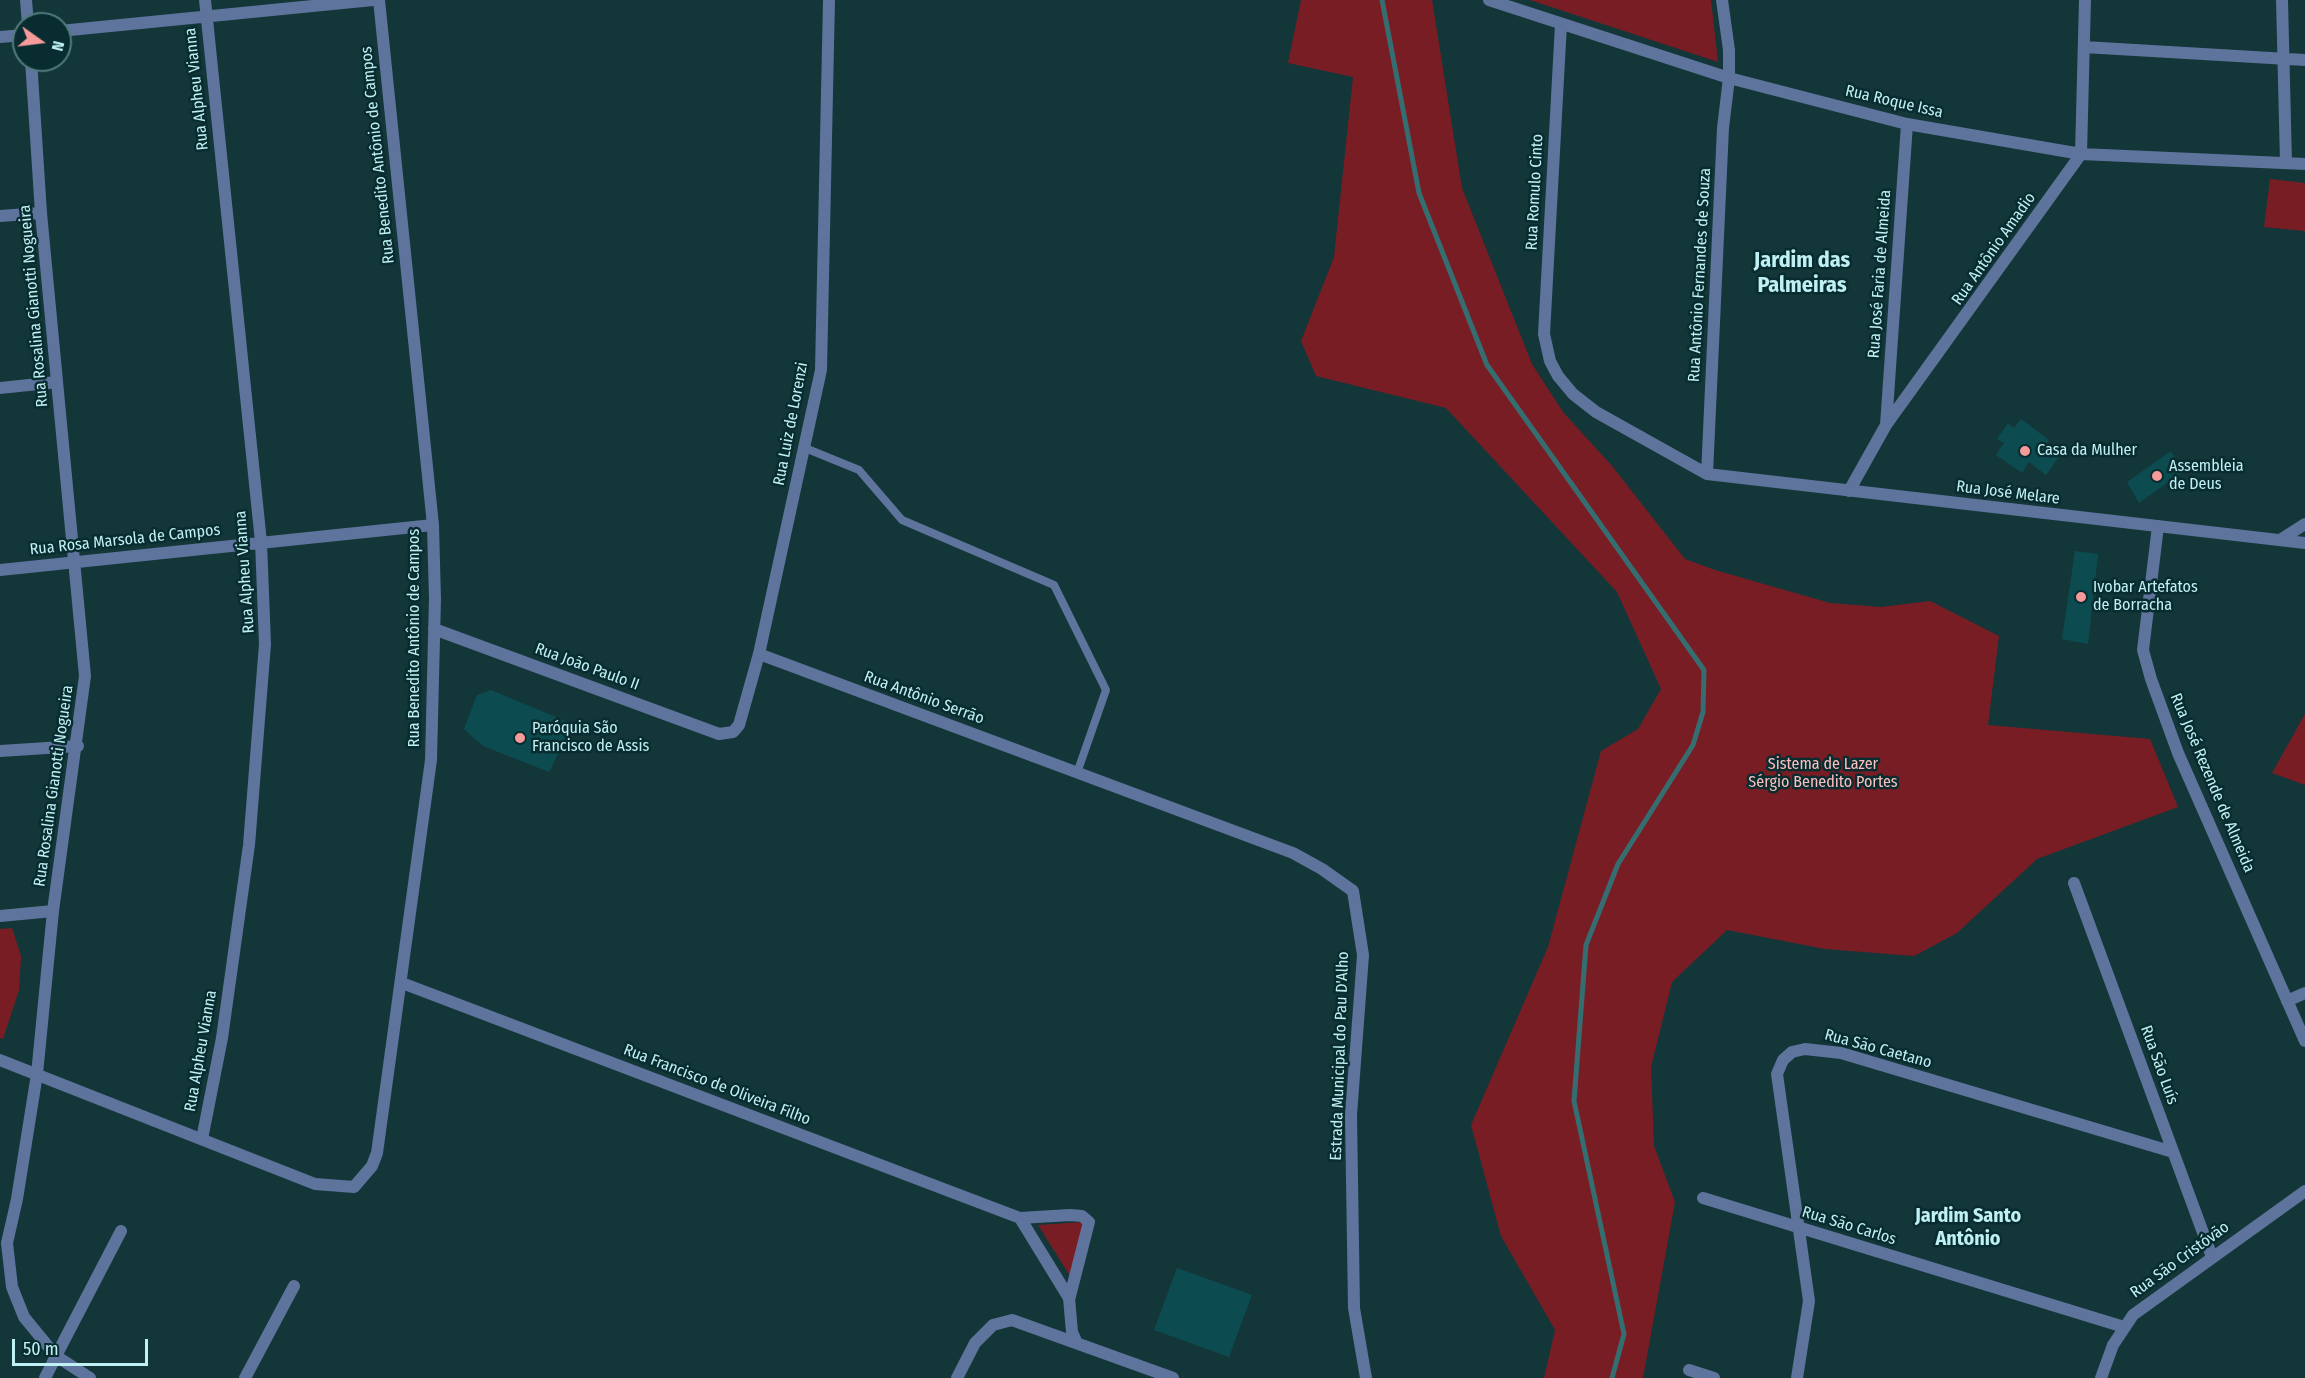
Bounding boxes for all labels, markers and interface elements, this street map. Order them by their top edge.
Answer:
north arrow [12,12,72,72]
street label: Rua Alpheu Vianna [181,27,213,151]
text: N [48,39,68,53]
street label: Rua Benedito Antônio de Campos [357,45,399,265]
street label: Rua Roque Issa [1843,81,1945,123]
street label: Rua Romulo Cinto [1522,133,1548,251]
street label: Rua Antônio Fernandes de Souza [1685,168,1715,382]
street label: Rua José Faria de Almeida [1865,189,1895,359]
street label: Rua Antônio Amadio [1948,189,2040,309]
street label: Rua Rosalina Gianotti Nogueira [16,204,52,408]
district label: Jardim das Palmeiras [1754,248,1850,300]
street label: Rua Luiz de Lorenzi [770,361,812,487]
place label: Casa da Mulher [2037,441,2137,461]
marker: Casa da Mulher [2018,444,2032,458]
place label: Assembleia de Deus [2169,457,2244,495]
marker: Assembleia de Deus [2150,469,2164,483]
street label: Rua José Melare [1955,477,2061,509]
street label: Rua Alpheu Vianna [231,510,259,634]
street label: Rua Rosa Marsola de Campos [29,520,221,560]
street label: Rua Benedito Antônio de Campos [405,529,425,747]
place label: Ivobar Artefatos de Borracha [2093,578,2198,616]
marker: Ivobar Artefatos de Borracha [2074,590,2088,604]
street label: Rua João Paulo II [532,639,642,695]
street label: Rua Antônio Serrão [861,667,987,729]
street label: Rua Rosalina Gianotti Nogueira [30,684,78,888]
street label: Rua José Rezende de Almeida [2166,691,2258,875]
place label: Paróquia São Francisco de Assis [532,719,649,757]
marker: Paróquia São Francisco de Assis [513,731,527,745]
park label: Sistema de Lazer Sérgio Benedito Portes [1748,755,1898,793]
street label: Estrada Municipal do Pau D'Alho [1327,951,1353,1161]
street label: Rua Alpheu Vianna [181,989,221,1113]
street label: Rua São Luís [2136,1023,2182,1107]
street label: Rua São Caetano [1822,1025,1934,1073]
street label: Rua Francisco de Oliveira Filho [621,1040,813,1130]
street label: Rua São Carlos [1800,1203,1898,1249]
district label: Jardim Santo Antônio [1915,1204,2021,1251]
street label: Rua São Cristóvão [2127,1218,2233,1302]
scale bar [15,1327,152,1365]
text: 50 m [23,1338,59,1360]

